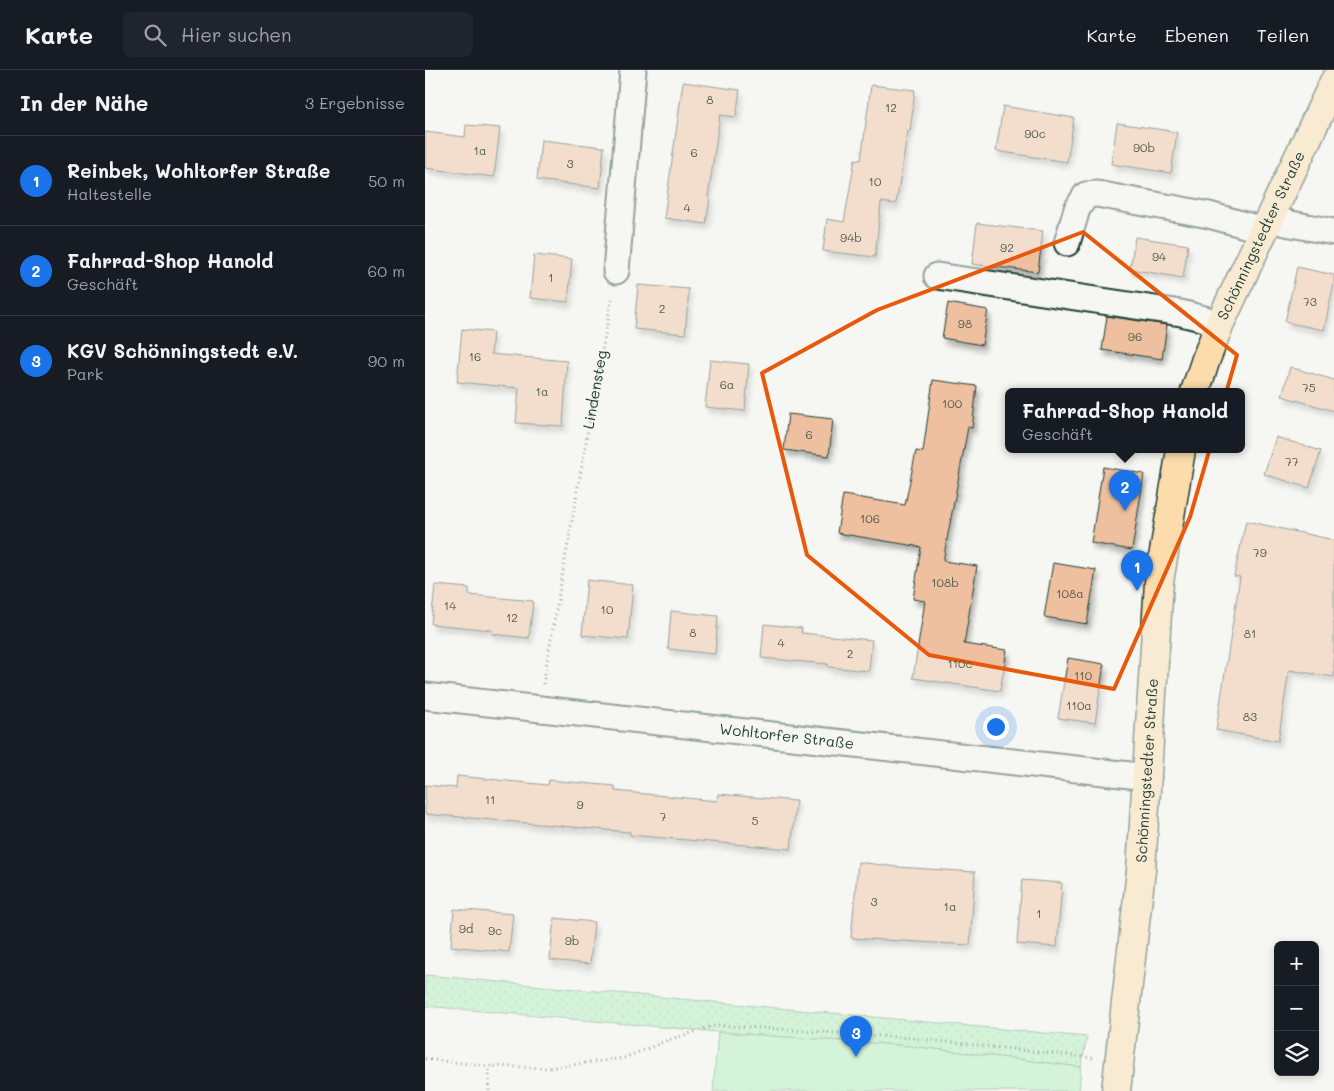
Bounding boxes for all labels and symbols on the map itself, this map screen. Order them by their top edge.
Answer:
house number: 8 [706,91,714,107]
house number: 12 [885,99,897,115]
house number: 90c [1024,125,1046,141]
house number: 90b [1133,139,1155,155]
house number: 1a [474,142,486,158]
house number: 6 [690,144,698,160]
street label: Schönningstedter Straße [1212,148,1309,323]
house number: 3 [566,155,574,171]
house number: 10 [869,173,882,189]
house number: 4 [683,199,691,215]
house number: 94b [840,229,862,245]
house number: 92 [1000,239,1014,255]
house number: 94 [1152,248,1166,264]
house number: 1 [548,269,554,285]
house number: 73 [1303,293,1317,309]
house number: 2 [659,300,665,316]
house number: 98 [958,315,972,331]
house number: 96 [1128,328,1142,344]
house number: 16 [469,348,481,364]
street label: Lindensteg [578,348,611,430]
house number: 6a [720,376,734,392]
house number: 75 [1302,379,1316,395]
house number: 1a [536,383,548,399]
house number: 100 [942,395,963,411]
house number: 6 [805,426,813,442]
house number: 77 [1285,453,1299,469]
pin: 2 [1109,470,1141,511]
house number: 106 [860,510,880,526]
house number: 79 [1253,544,1267,560]
pin: 1 [1121,550,1153,591]
house number: 108b [931,574,959,590]
house number: 108a [1056,585,1084,601]
house number: 14 [444,597,456,613]
house number: 10 [601,601,614,617]
house number: 12 [506,609,518,625]
house number: 8 [689,624,697,640]
house number: 81 [1244,625,1256,641]
house number: 4 [777,634,785,650]
house number: 2 [847,645,853,661]
house number: 110c [947,655,973,671]
house number: 110 [1074,667,1093,683]
street label: Schönningstedter Straße [1130,678,1162,863]
house number: 110a [1066,697,1092,713]
house number: 83 [1243,708,1257,724]
your location [983,714,1009,740]
street label: Wohltorfer Straße [718,718,855,753]
house number: 11 [485,791,495,807]
house number: 9 [576,796,584,812]
house number: 7 [660,808,667,824]
house number: 5 [752,812,759,828]
house number: 3 [870,893,878,909]
house number: 1a [944,898,956,914]
house number: 1 [1036,905,1042,921]
house number: 9d [459,920,474,936]
house number: 9c [488,922,502,938]
house number: 9b [565,932,579,948]
pin: 3 [840,1016,872,1057]

